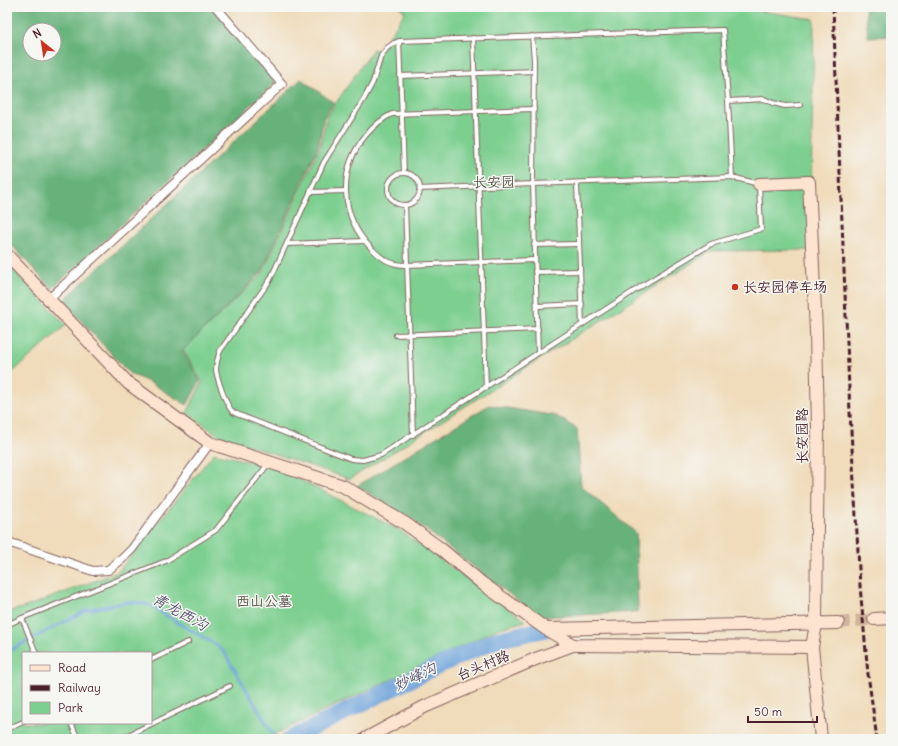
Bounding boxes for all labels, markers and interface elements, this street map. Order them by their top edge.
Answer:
north arrow [22,22,62,62]
text: N [30,25,44,41]
park label: 长安园 [473,173,515,191]
place label: 长安园停车场 [743,278,827,296]
marker: 长安园停车场 [730,282,740,292]
street label: 长安园路 [793,408,811,464]
water label: 青龙西沟 [149,589,213,635]
park label: 西山公墓 [236,592,292,610]
street label: 台头村路 [454,646,512,684]
legend [22,652,152,724]
water label: 妙峰沟 [390,657,441,695]
text: Road [58,660,86,675]
text: Railway [58,680,101,695]
scale bar [748,698,817,724]
text: Park [58,700,83,715]
text: 50 m [754,704,783,719]

